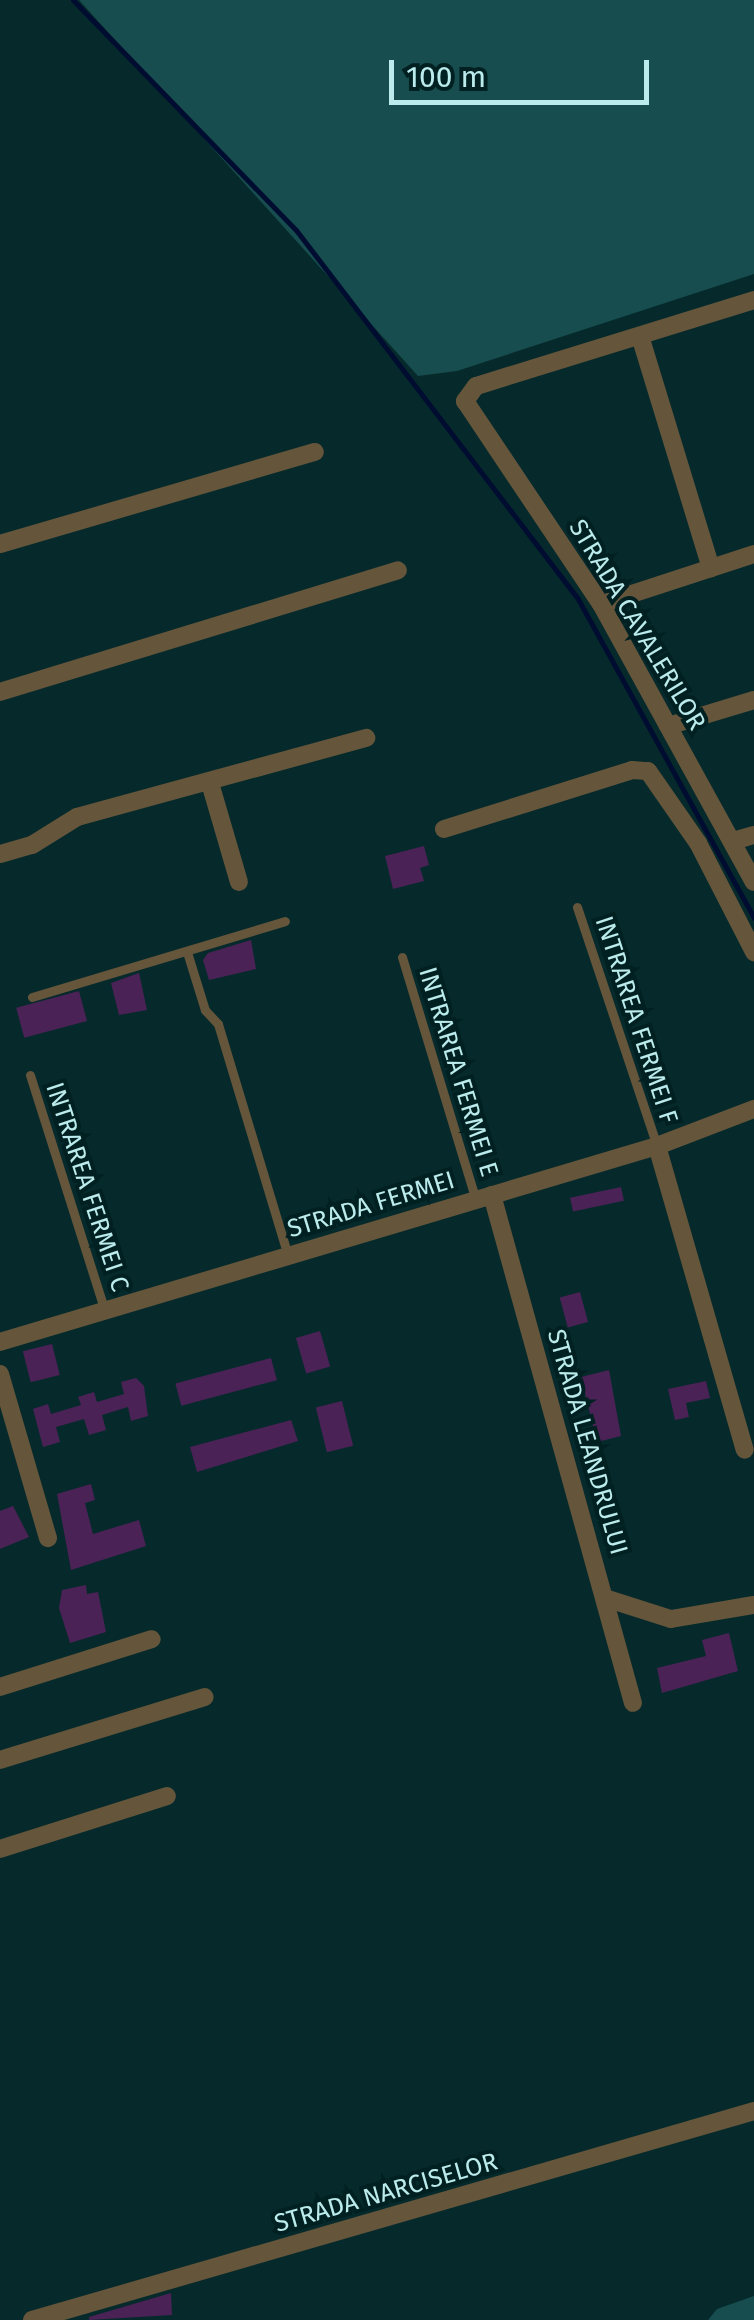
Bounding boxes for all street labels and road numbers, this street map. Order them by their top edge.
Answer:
street label: STRADA CAVALERILOR [562,514,712,736]
street label: INTRAREA FERMEI F [588,913,684,1127]
street label: INTRAREA FERMEI E [412,964,504,1180]
street label: INTRAREA FERMEI C [39,1079,135,1295]
street label: STRADA FERMEI [284,1165,458,1245]
street label: STRADA LEANDRULUI [540,1326,634,1558]
street label: STRADA NARCISELOR [271,2147,501,2239]

